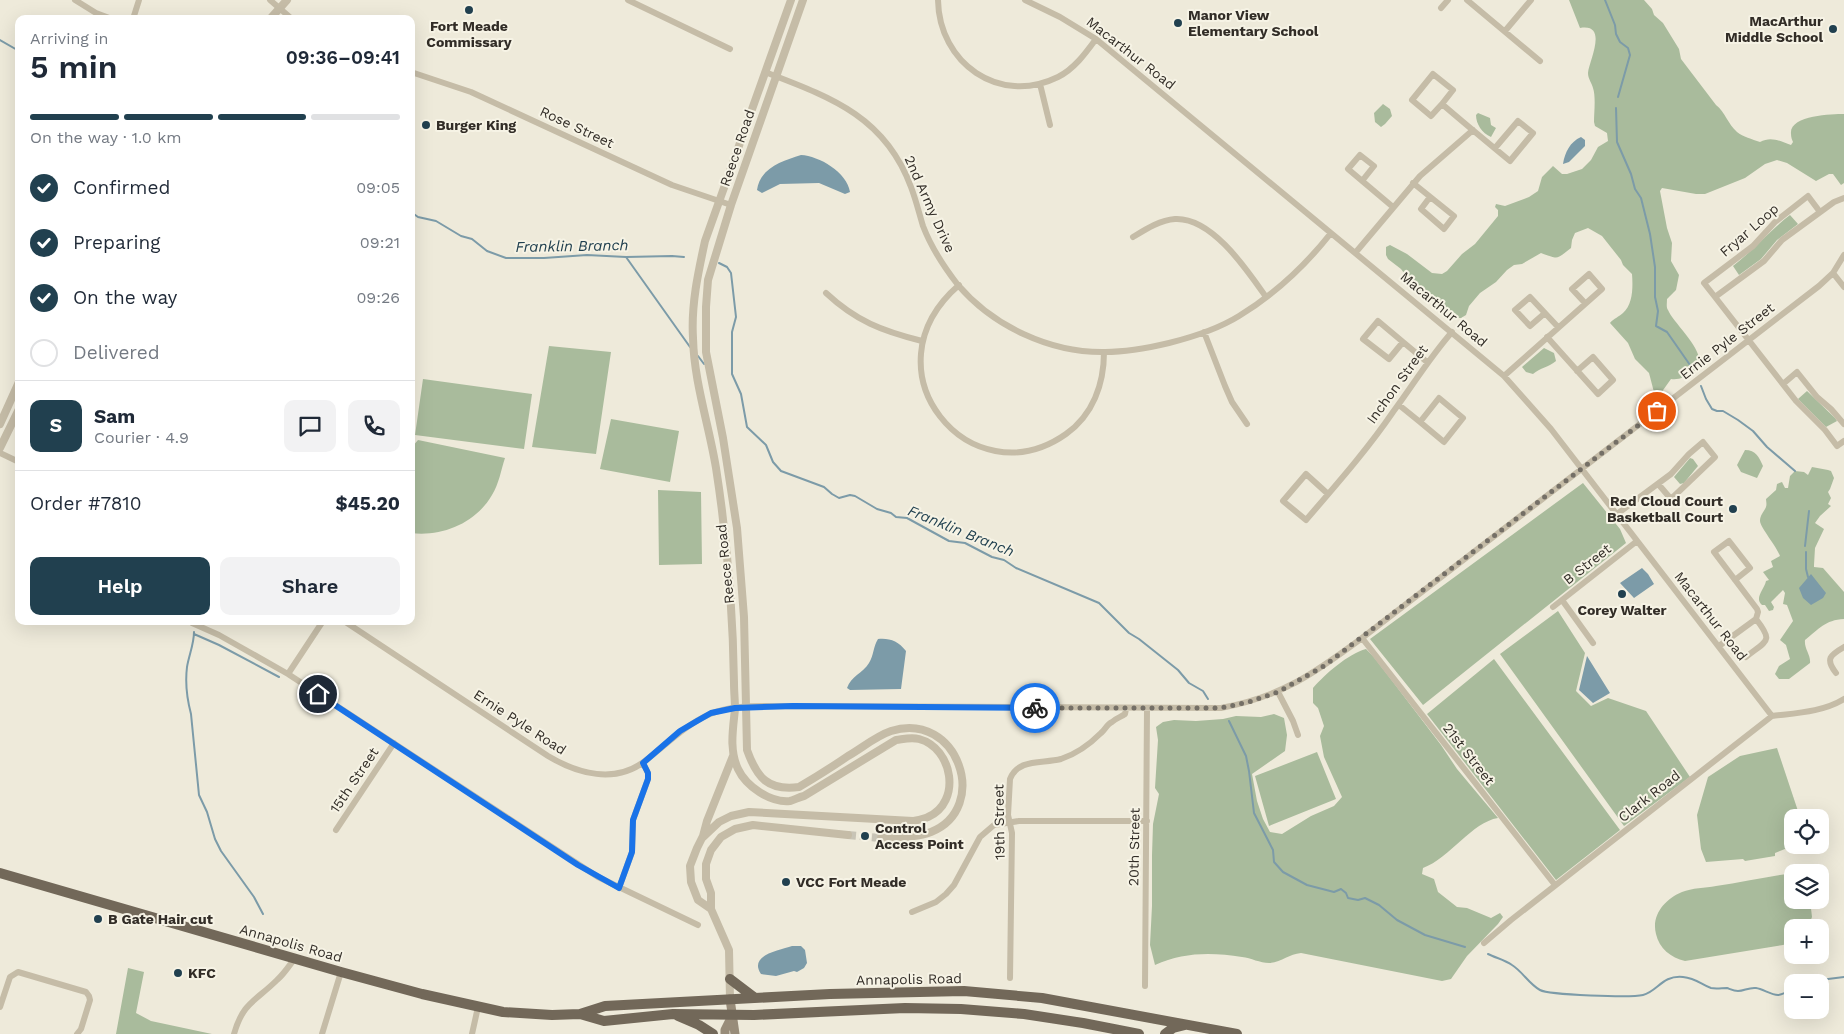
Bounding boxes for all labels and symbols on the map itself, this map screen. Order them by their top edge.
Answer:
marker: Fort Meade Commissary [463,4,475,16]
place label: Manor View Elementary School [1188,7,1319,39]
street label: Macarthur Road [1083,13,1179,93]
place label: MacArthur Middle School [1725,13,1823,45]
marker: Manor View Elementary School [1172,17,1184,29]
place label: Fort Meade Commissary [426,18,512,50]
marker: MacArthur Middle School [1827,23,1839,35]
street label: Rose Street [537,103,617,151]
street label: Reece Road [716,108,758,188]
place label: Burger King [436,117,516,133]
marker: Burger King [420,119,432,131]
street label: 2nd Army Drive [901,153,959,255]
street label: Fryar Loop [1716,200,1782,260]
water label: Franklin Branch [515,236,629,256]
street label: Macarthur Road [1397,268,1491,350]
street label: Ernie Pyle Street [1677,299,1777,383]
street label: Inchon Street [1363,341,1431,426]
pin [1636,390,1678,432]
place label: Red Cloud Court Basketball Court [1607,493,1723,525]
water label: Franklin Branch [905,501,1017,561]
marker: Red Cloud Court Basketball Court [1727,503,1739,515]
street label: Reece Road [713,523,737,605]
street label: B Street [1560,540,1614,588]
street label: Macarthur Road [1671,568,1751,664]
marker: Corey Walter [1616,588,1628,600]
place label: Corey Walter [1577,602,1667,618]
pin [297,673,339,715]
courier [1010,683,1060,733]
street label: Ernie Pyle Road [471,686,569,758]
street label: 21st Street [1440,720,1498,788]
street label: 15th Street [326,744,382,816]
street label: Clark Road [1615,767,1683,825]
street label: 19th Street [990,784,1008,860]
street label: 20th Street [1125,808,1143,886]
place label: Control Access Point [875,820,964,852]
marker: Control Access Point [859,830,871,842]
place label: VCC Fort Meade [796,874,906,890]
marker: VCC Fort Meade [780,876,792,888]
place label: B Gate Hair cut [108,911,213,927]
marker: B Gate Hair cut [92,913,104,925]
street label: Annapolis Road [238,921,344,965]
place label: KFC [188,965,216,981]
marker: KFC [172,967,184,979]
street label: Annapolis Road [856,970,962,988]

